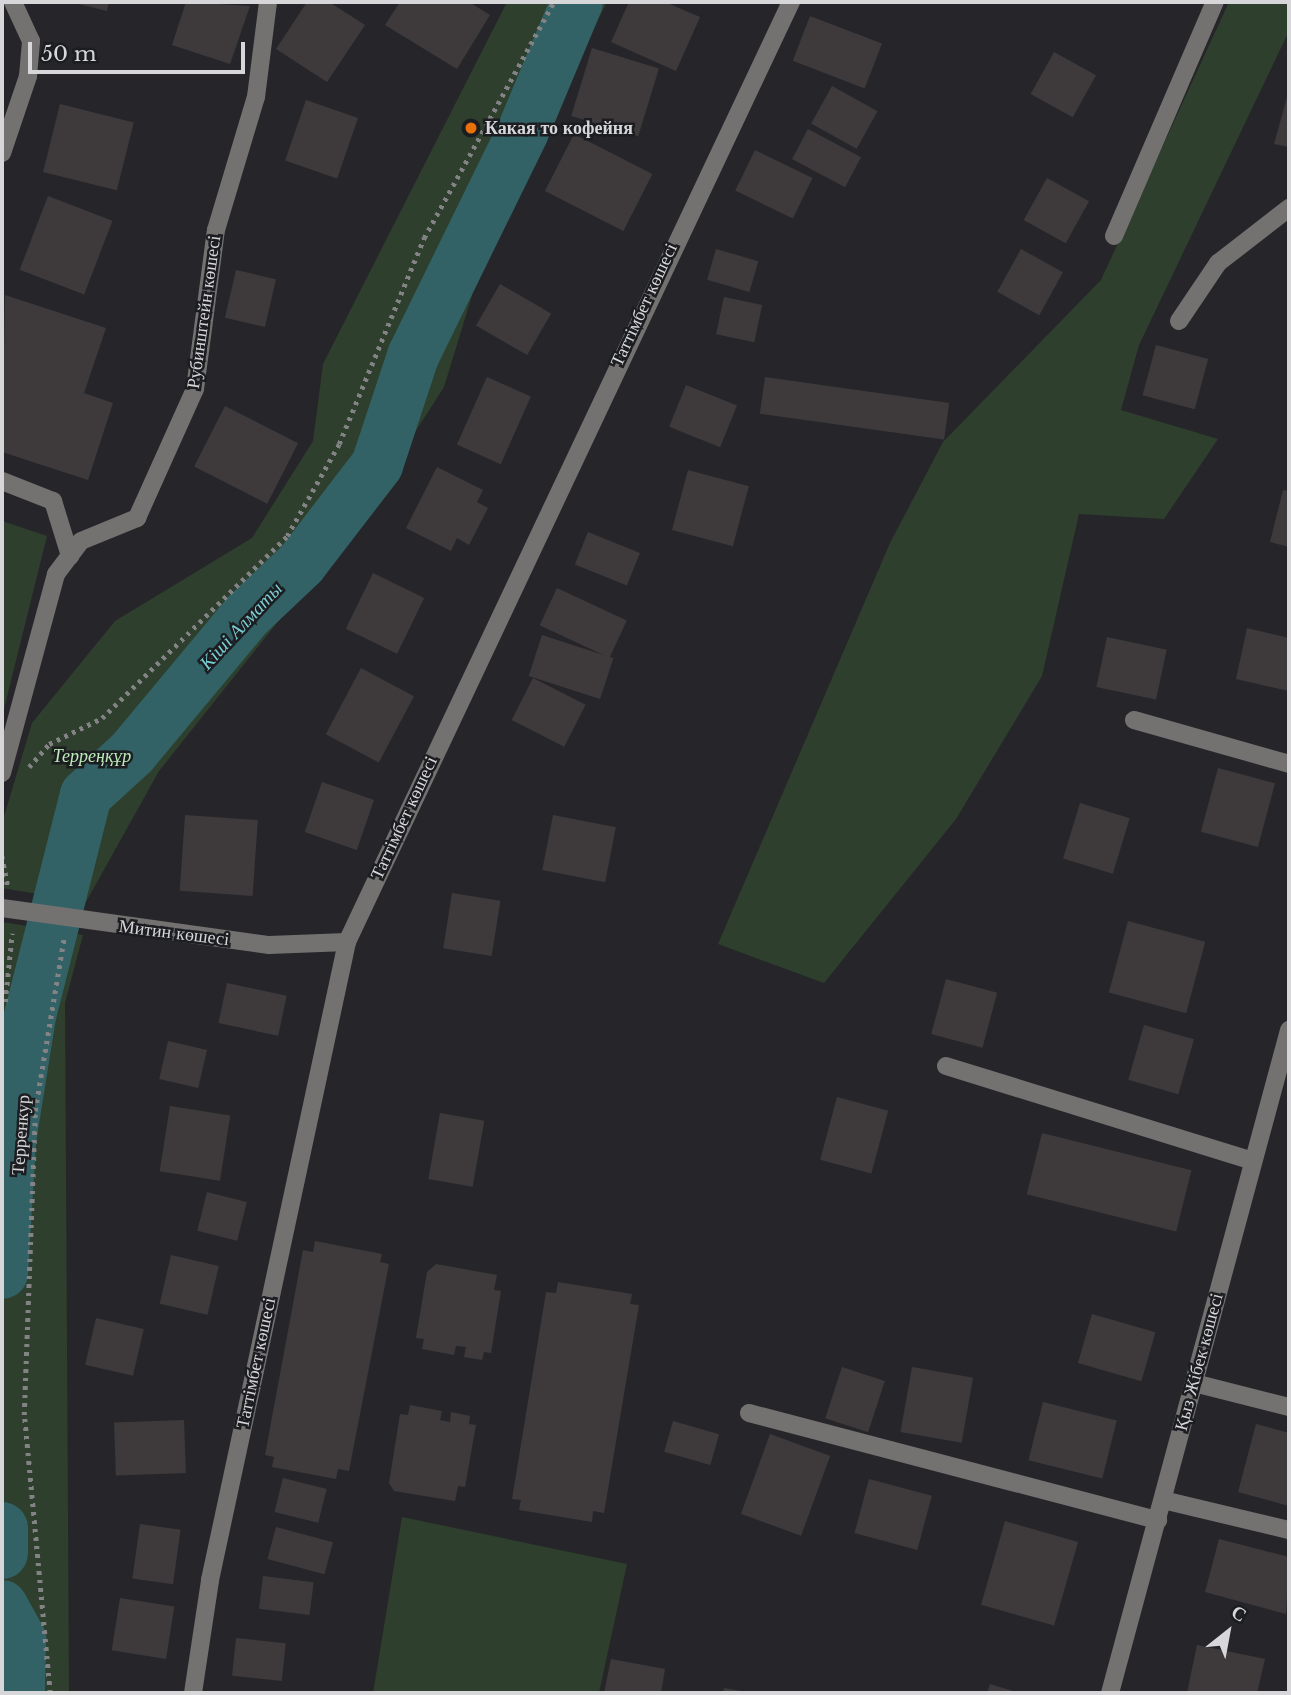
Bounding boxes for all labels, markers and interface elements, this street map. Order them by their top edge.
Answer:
scale bar [32,28,248,72]
text: 50 m [41,41,96,67]
place label: Какая то кофейня [485,117,633,139]
marker: Какая то кофейня [463,120,479,136]
street label: Рубинштейн көшесі [183,234,225,390]
street label: Таттімбет көшесі [606,240,682,370]
water label: Кіші Алматы [195,578,287,674]
park label: Терреңқұр [53,745,131,767]
street label: Таттімбет көшесі [366,753,442,883]
street label: Митин көшесі [118,916,230,950]
street label: Терренкур [7,1094,35,1176]
street label: Қыз Жібек көшесі [1170,1291,1228,1433]
street label: Таттімбет көшесі [232,1296,280,1430]
north arrow [1193,1597,1263,1667]
text: С [1227,1600,1251,1627]

